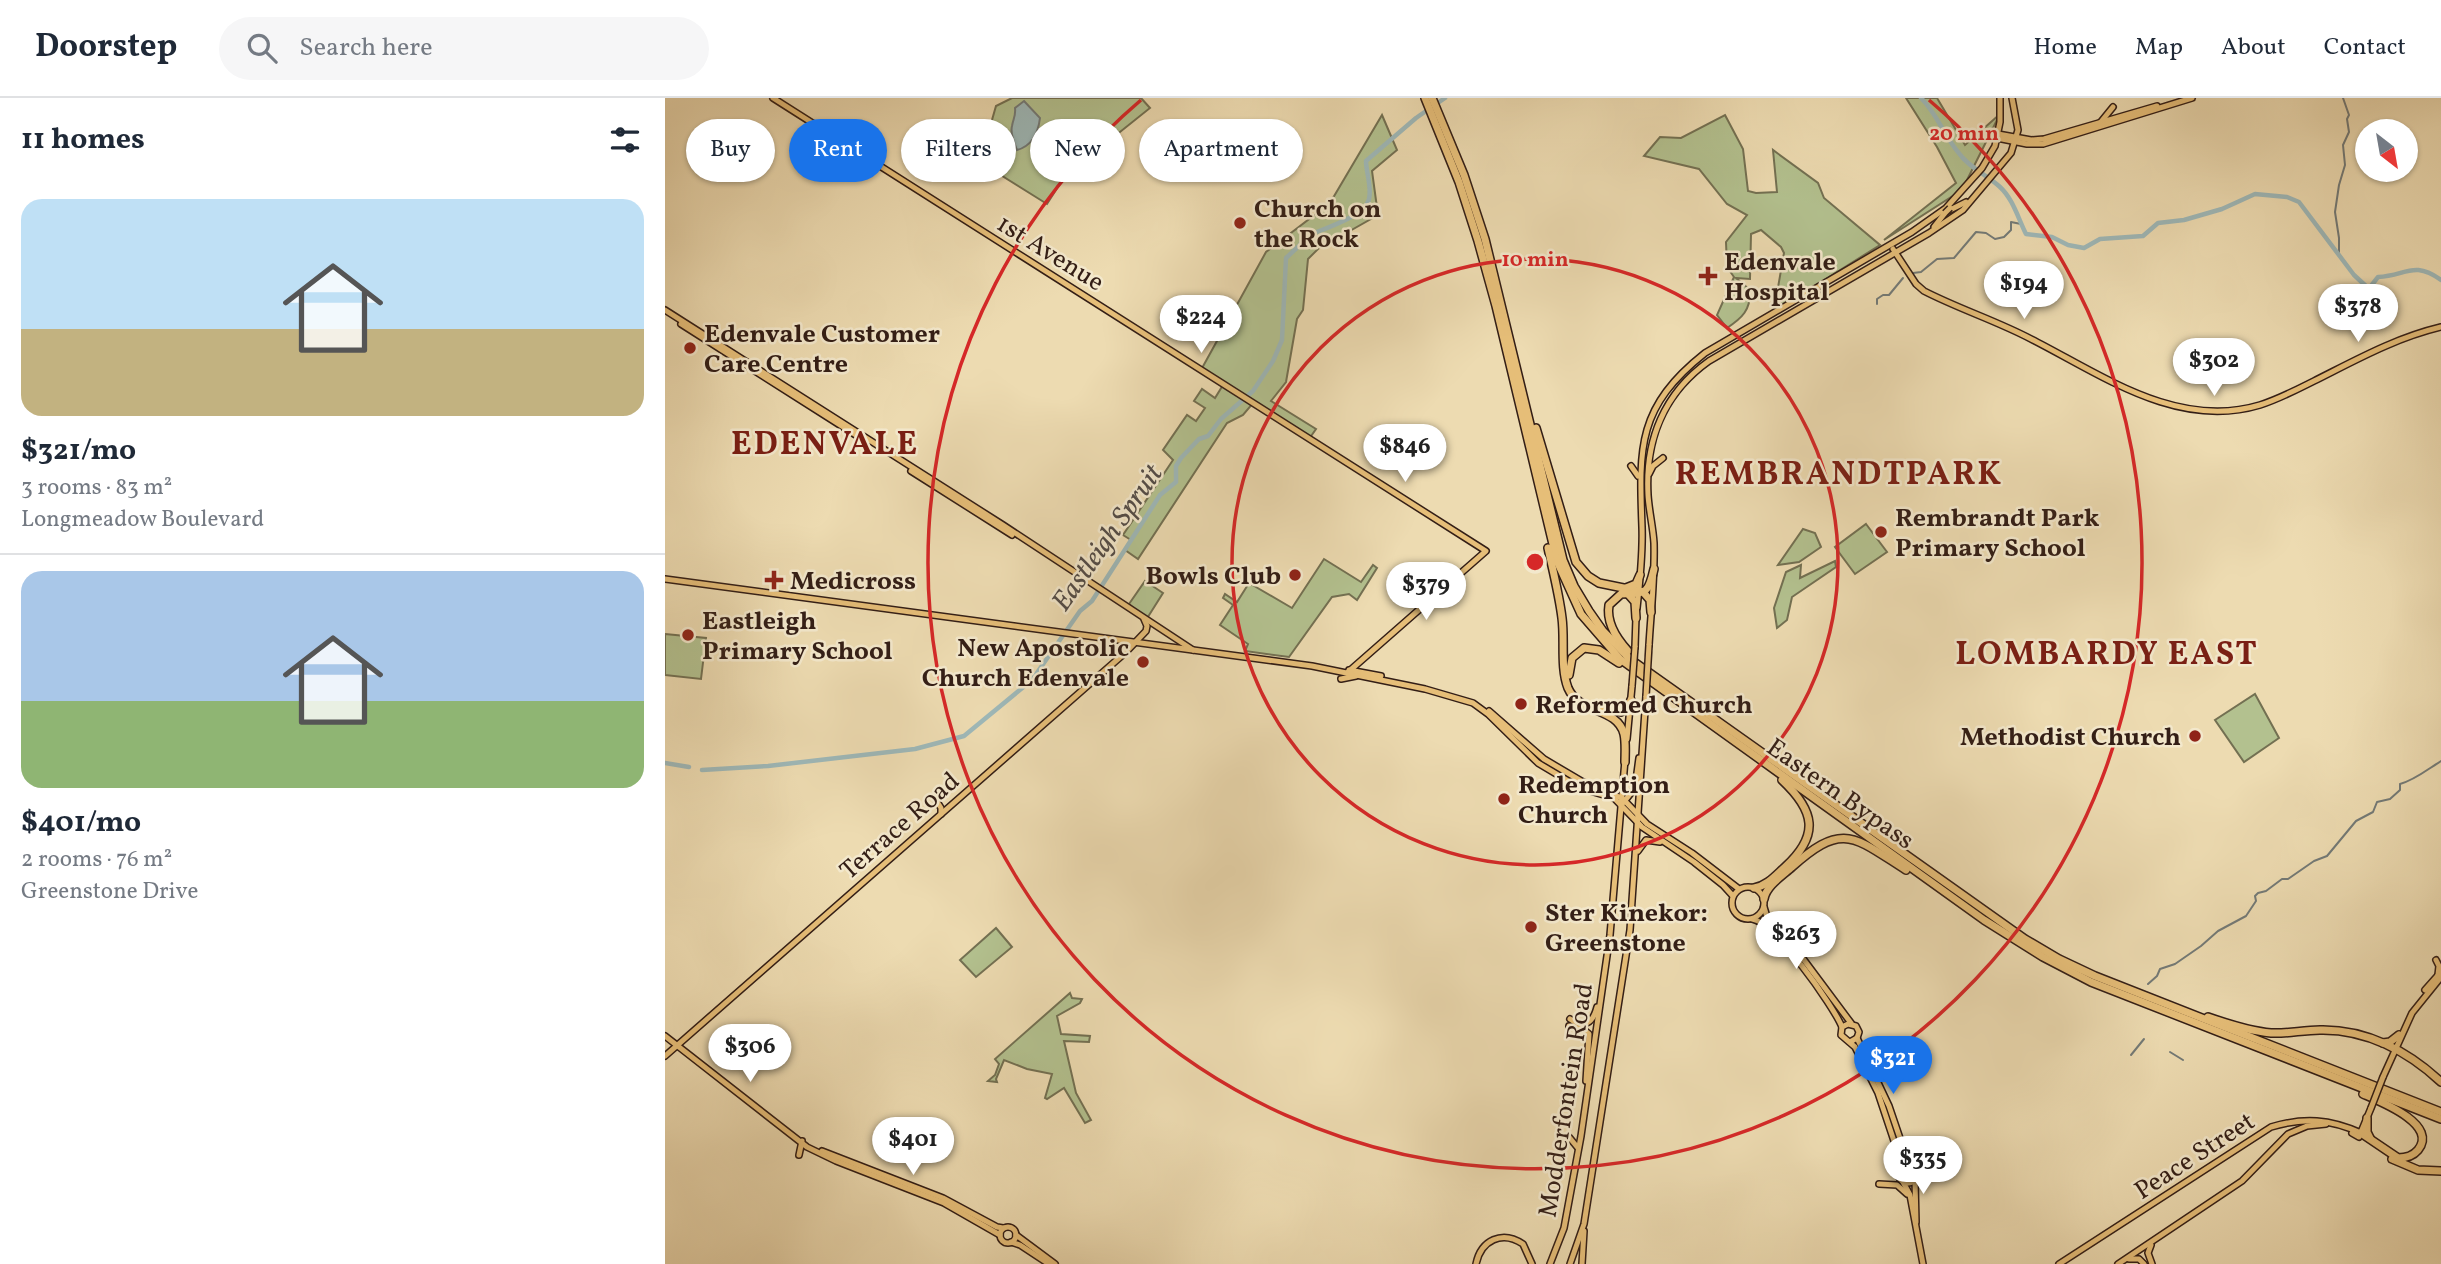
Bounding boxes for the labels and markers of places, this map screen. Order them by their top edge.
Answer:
place label: Church on the Rock [1254,192,1381,258]
marker: Church on the Rock [1232,215,1248,231]
place label: Edenvale Hospital [1724,245,1836,311]
pin: $194 [1983,262,2065,321]
marker: Edenvale Hospital [1698,266,1718,286]
pin: $378 [2317,285,2399,344]
pin: $224 [1160,296,1242,355]
place label: Edenvale Customer Care Centre [704,317,940,383]
pin: $302 [2173,338,2255,398]
marker: Edenvale Customer Care Centre [682,340,698,356]
pin: $846 [1364,424,1446,484]
place label: Rembrandt Park Primary School [1895,501,2100,567]
marker: Rembrandt Park Primary School [1873,524,1889,540]
centre of rings [1523,550,1547,574]
place label: Bowls Club [1146,559,1281,595]
pin: $379 [1385,562,1467,622]
place label: Medicross [790,564,916,600]
marker: Bowls Club [1287,567,1303,583]
marker: Medicross [764,570,784,590]
place label: Eastleigh Primary School [702,604,893,670]
marker: Eastleigh Primary School [680,627,696,643]
place label: New Apostolic Church Edenvale [922,631,1129,697]
marker: New Apostolic Church Edenvale [1135,654,1151,670]
place label: Reformed Church [1535,688,1753,724]
marker: Reformed Church [1513,696,1529,712]
place label: Methodist Church [1960,720,2181,756]
marker: Methodist Church [2187,728,2203,744]
place label: Redemption Church [1518,768,1670,834]
marker: Redemption Church [1496,791,1512,807]
place label: Ster Kinekor: Greenstone [1545,896,1708,962]
pin: $263 [1755,912,1837,971]
marker: Ster Kinekor: Greenstone [1523,919,1539,935]
pin: $306 [709,1024,791,1084]
pin: $321 [1852,1037,1934,1096]
pin: $401 [872,1118,954,1177]
pin: $335 [1882,1136,1964,1196]

